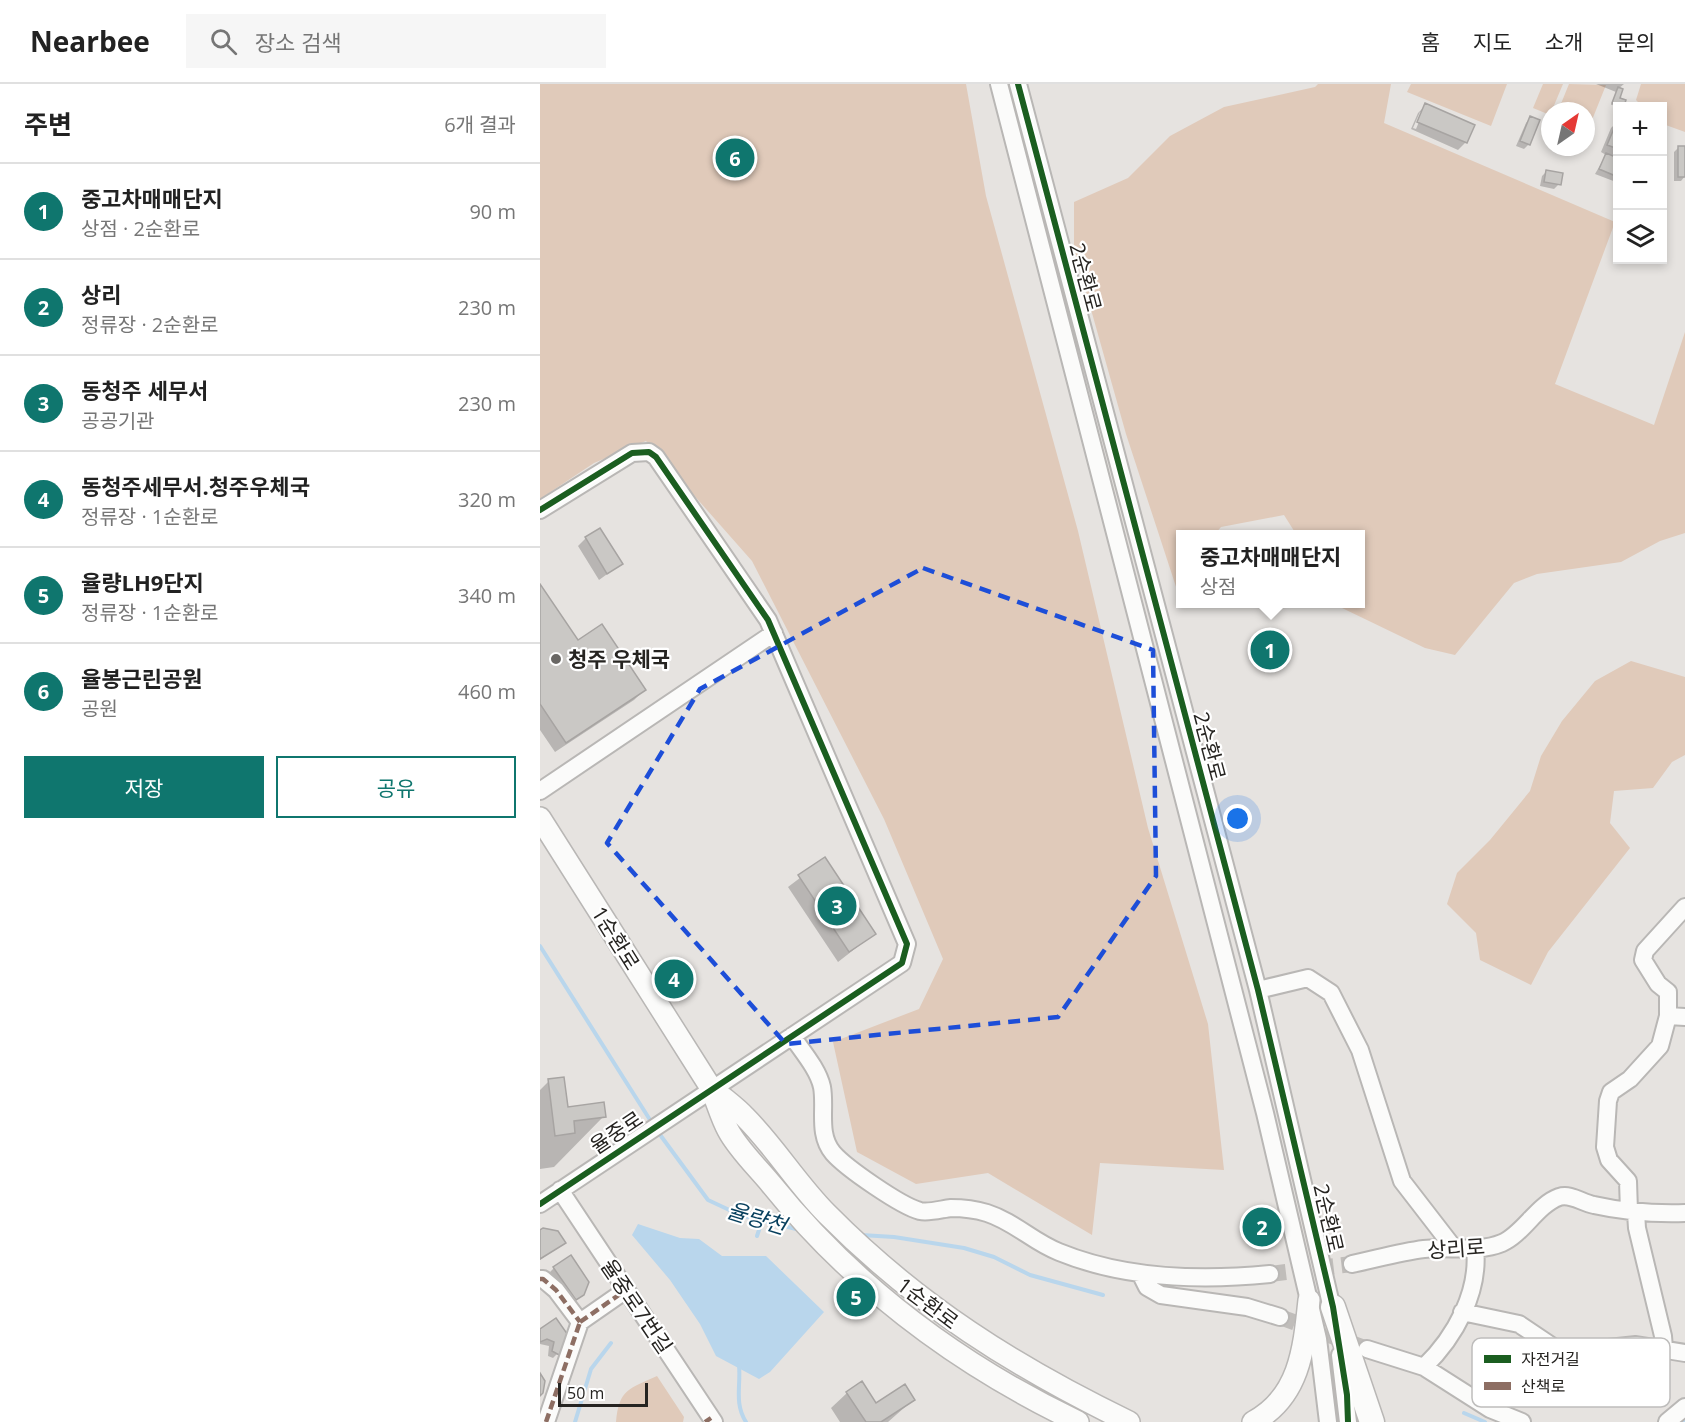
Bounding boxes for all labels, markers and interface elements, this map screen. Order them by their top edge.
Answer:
search box [186,14,606,68]
text: Nearbee [30,22,150,60]
icon: search [207,25,240,58]
text: 장소 검색 [255,27,341,57]
text: 홈 [1421,28,1440,56]
text: 지도 [1473,28,1512,56]
text: 소개 [1545,28,1583,56]
text: 문의 [1616,28,1655,56]
north arrow [1541,102,1595,156]
map controls [1613,102,1667,264]
button: + [1613,102,1667,156]
text: 주변 [24,106,72,142]
text: 6개 결과 [444,111,516,138]
pin: 6 [716,136,754,181]
button: − [1613,156,1667,210]
text: 중고차매매단지 [81,183,223,213]
text: 1 [38,198,49,225]
text: 90 m [469,198,516,225]
button: layers [1613,210,1667,264]
text: 상점 · 2순환로 [81,215,200,242]
street label: 2순환로 [1063,240,1109,314]
text: 상리 [81,279,121,309]
text: 2 [38,294,49,321]
text: 230 m [458,294,516,321]
text: 정류장 · 2순환로 [81,311,218,338]
text: 동청주 세무서 [81,375,208,405]
text: 3 [38,390,49,417]
text: 230 m [458,390,516,417]
text: 공공기관 [81,407,155,434]
text: 동청주세무서.청주우체국 [81,471,310,501]
text: 4 [38,486,49,513]
text: 320 m [458,486,516,513]
text: 정류장 · 1순환로 [81,503,218,530]
popup [1176,530,1365,608]
text: 중고차매매단지 [1200,541,1341,571]
text: 율량LH9단지 [81,567,204,597]
text: 상점 [1200,573,1236,600]
text: 5 [38,582,49,609]
text: 340 m [458,582,516,609]
text: 정류장 · 1순환로 [81,599,218,626]
pin: 1 [1250,628,1290,672]
place label: 청주 우체국 [568,645,670,673]
marker: 청주 우체국 [549,652,563,666]
text: 율봉근린공원 [81,663,202,693]
text: 6 [38,678,49,705]
text: 460 m [458,678,516,705]
text: 공원 [81,695,118,722]
street label: 2순환로 [1187,709,1233,783]
button: 저장 [24,756,264,818]
button: 공유 [276,756,516,818]
your location [1223,804,1252,833]
pin: 3 [818,884,856,928]
street label: 1순환로 [586,901,646,975]
pin: 4 [654,956,694,1002]
street label: 율중로 [584,1104,648,1160]
street label: 2순환로 [1307,1181,1351,1255]
water label: 율량천 [724,1194,793,1241]
pin: 2 [1242,1204,1282,1250]
street label: 상리로 [1426,1232,1486,1264]
street label: 율중로7번길 [595,1253,679,1359]
street label: 1순환로 [892,1271,964,1335]
pin: 5 [836,1274,876,1320]
legend [1472,1338,1670,1407]
text: 자전거길 [1521,1348,1580,1370]
text: 산책로 [1521,1375,1565,1397]
scale bar [558,1380,648,1408]
text: 50 m [567,1382,604,1404]

